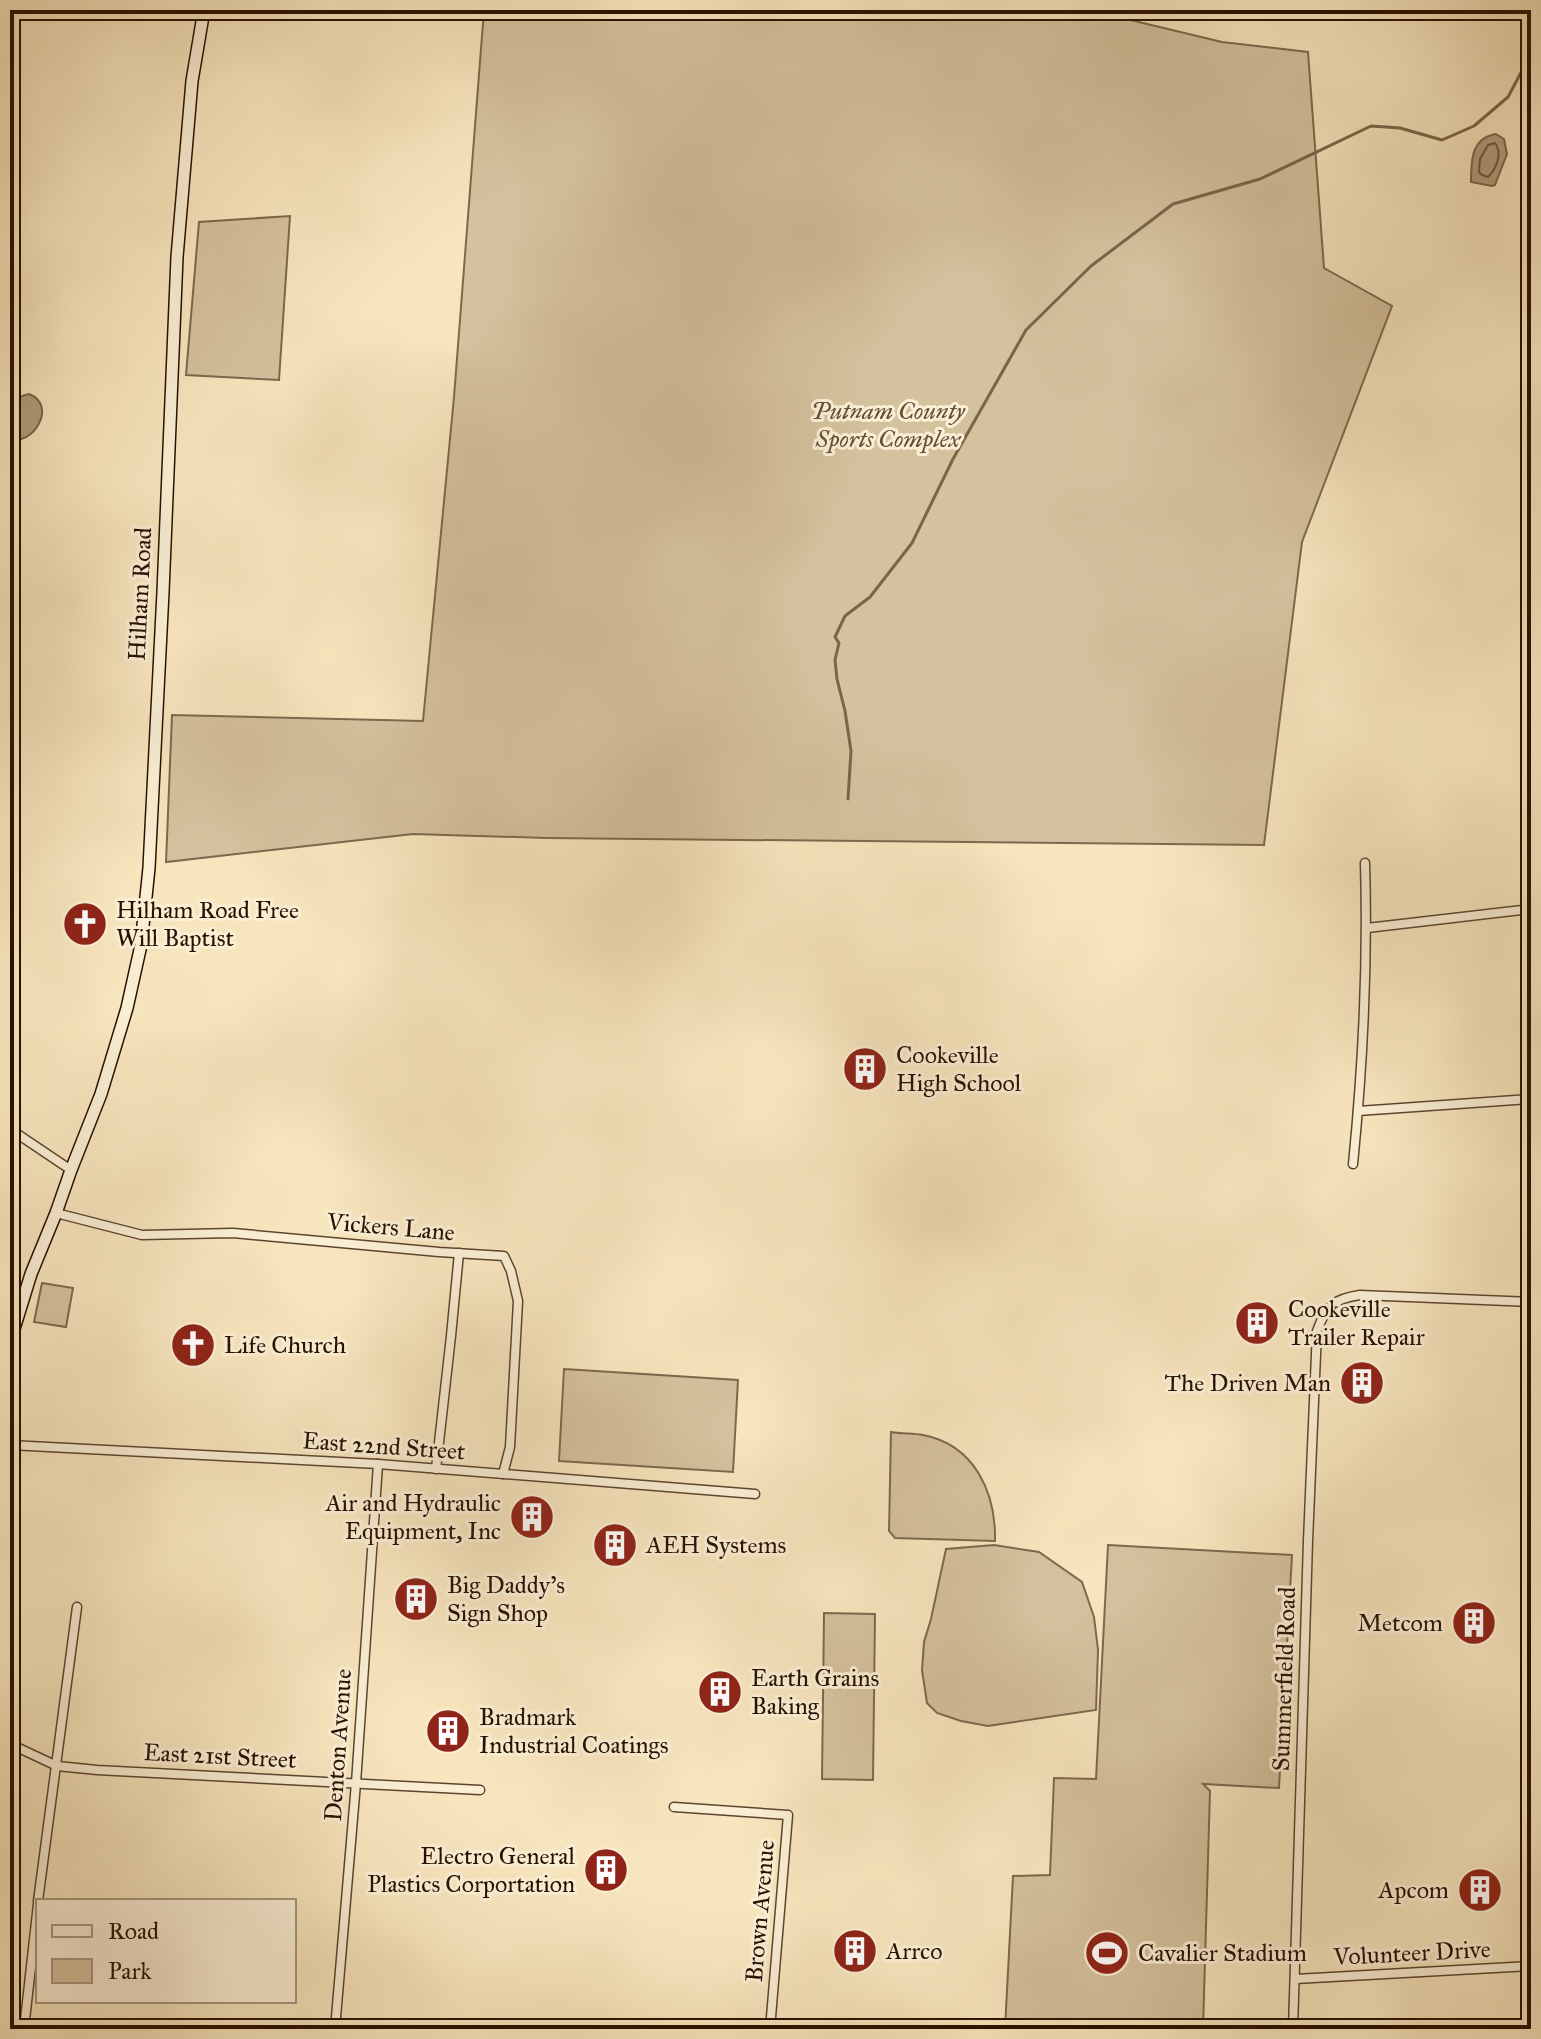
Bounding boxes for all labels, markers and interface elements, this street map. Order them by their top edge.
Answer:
park label: Putnam County Sports Complex [811,396,966,454]
street label: Hilham Road [122,526,158,662]
place label: Hilham Road Free Will Baptist [116,895,299,953]
church icon: Hilham Road Free Will Baptist [61,900,109,948]
place label: Cookeville High School [896,1040,1022,1098]
building icon: Cookeville High School [841,1045,889,1093]
street label: Vickers Lane [325,1206,456,1248]
place label: Cookeville Trailer Repair [1288,1294,1425,1352]
building icon: Cookeville Trailer Repair [1233,1299,1281,1347]
church icon: Life Church [169,1321,217,1369]
place label: Life Church [224,1330,346,1360]
building icon: The Driven Man [1338,1359,1386,1407]
place label: The Driven Man [1165,1368,1331,1398]
street label: East 22nd Street [302,1425,467,1467]
place label: Air and Hydraulic Equipment, Inc [324,1488,501,1546]
building icon: Air and Hydraulic Equipment, Inc [508,1493,556,1541]
building icon: AEH Systems [591,1521,639,1569]
place label: AEH Systems [645,1530,786,1560]
place label: Big Daddy's Sign Shop [447,1570,565,1628]
building icon: Big Daddy's Sign Shop [392,1575,440,1623]
street label: Summerfield Road [1266,1586,1302,1772]
building icon: Metcom [1450,1599,1498,1647]
place label: Metcom [1358,1608,1443,1638]
place label: Earth Grains Baking [751,1663,879,1721]
street label: Denton Avenue [318,1668,358,1822]
building icon: Earth Grains Baking [696,1668,744,1716]
place label: Bradmark Industrial Coatings [479,1702,669,1760]
building icon: Bradmark Industrial Coatings [424,1707,472,1755]
street label: East 21st Street [143,1737,298,1775]
street label: Brown Avenue [739,1839,781,1983]
place label: Electro General Plastics Corportation [367,1841,576,1899]
building icon: Electro General Plastics Corportation [582,1846,630,1894]
building icon: Apcom [1456,1866,1504,1914]
place label: Apcom [1377,1875,1449,1905]
legend [36,1899,296,2003]
text: Road [108,1916,159,1946]
building icon: Arrco [831,1927,879,1975]
sports icon: Cavalier Stadium [1083,1929,1131,1977]
street label: Volunteer Drive [1332,1934,1491,1972]
place label: Arrco [885,1936,942,1966]
place label: Cavalier Stadium [1138,1938,1307,1968]
text: Park [108,1956,152,1986]

